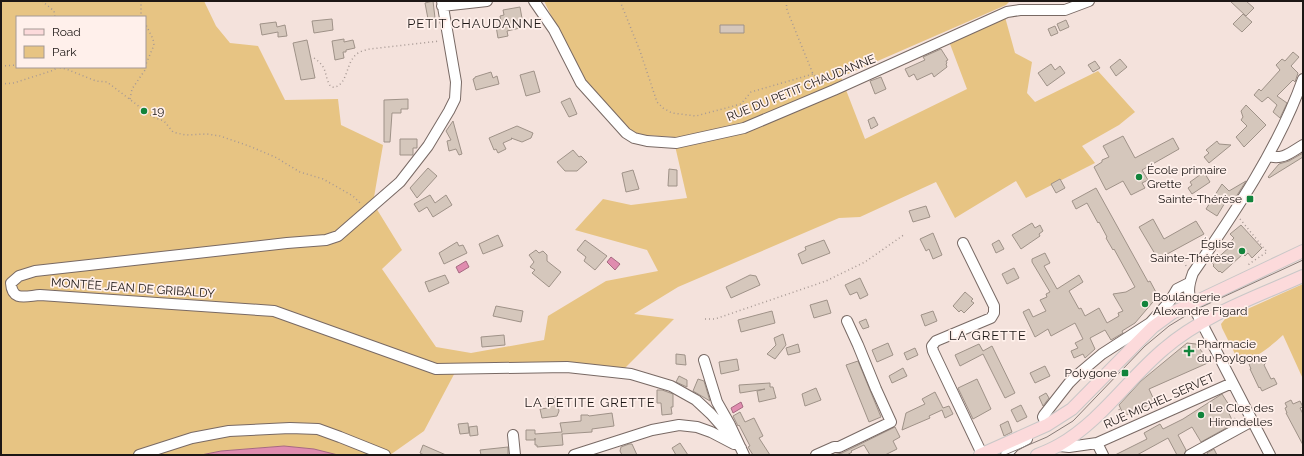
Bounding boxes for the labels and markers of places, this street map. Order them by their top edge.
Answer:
place label: 19 [152,104,164,118]
marker: 19 [139,106,149,116]
place label: École primaire Grette [1147,163,1227,191]
marker: École primaire Grette [1134,172,1144,182]
place label: Sainte-Thérèse [1158,192,1242,206]
marker: Sainte-Thérèse [1245,194,1255,204]
place label: Église Sainte-Thérèse [1150,237,1234,265]
marker: Église Sainte-Thérèse [1237,246,1247,256]
place label: Boulangerie Alexandre Figard [1153,290,1247,318]
marker: Boulangerie Alexandre Figard [1140,299,1150,309]
place label: Pharmacie du Poylgone [1197,337,1267,365]
marker: Pharmacie du Poylgone [1184,346,1194,356]
place label: Polygone [1065,366,1117,380]
marker: Polygone [1120,368,1130,378]
place label: Le Clos des Hirondelles [1209,401,1274,429]
marker: Le Clos des Hirondelles [1196,410,1206,420]

